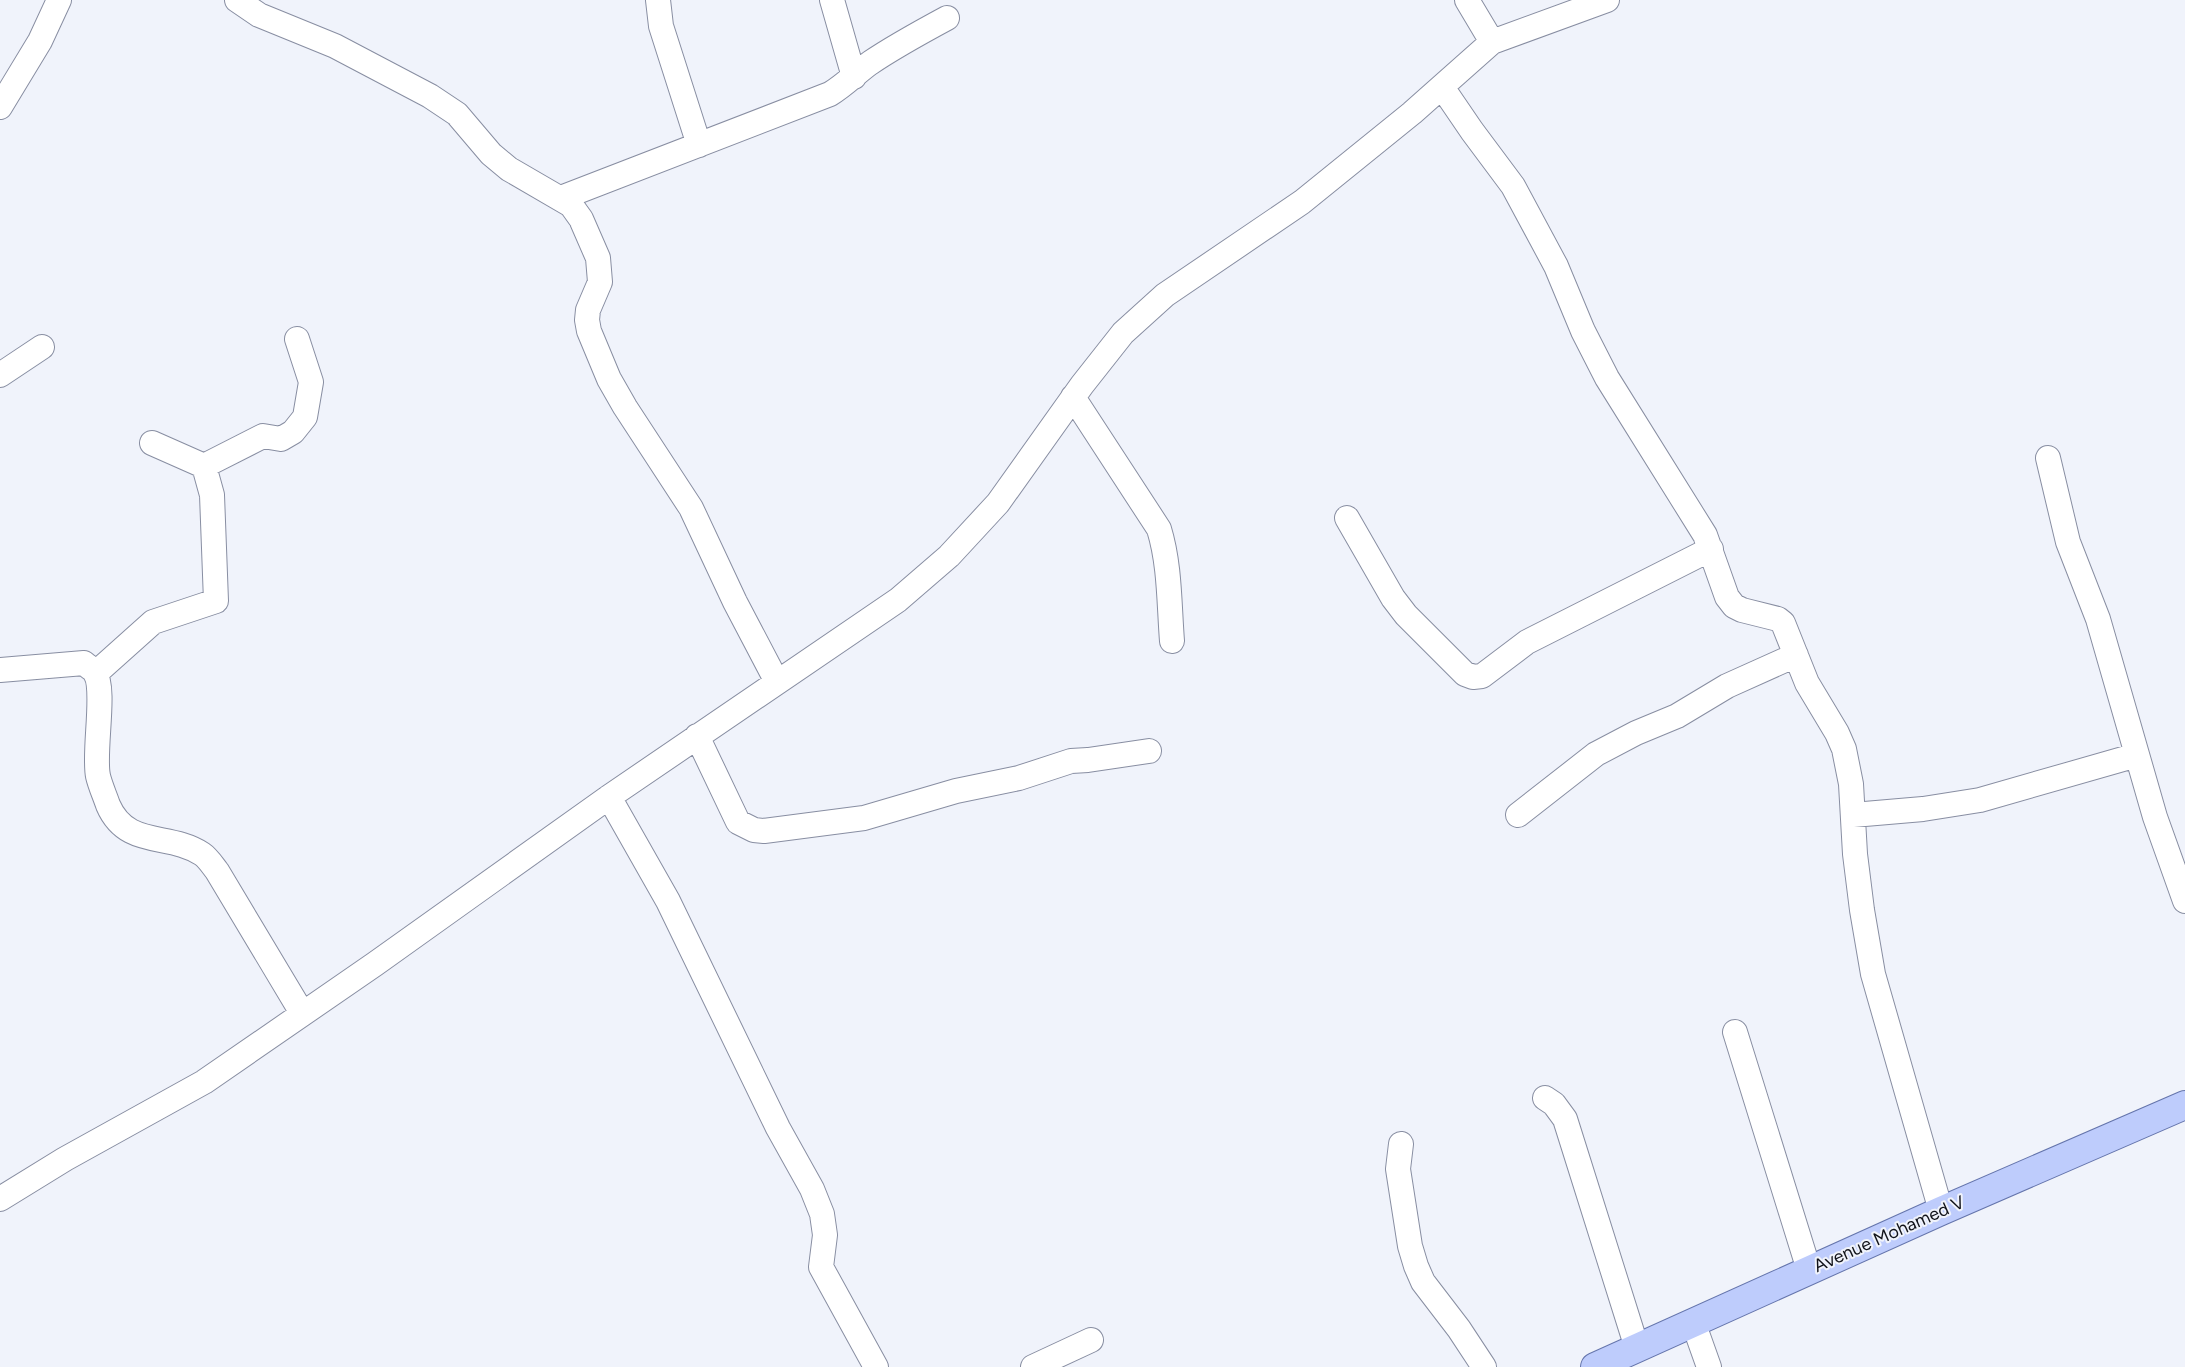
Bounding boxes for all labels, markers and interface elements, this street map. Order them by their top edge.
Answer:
street label: Avenue Mohamed V [1810,1191,1968,1277]

